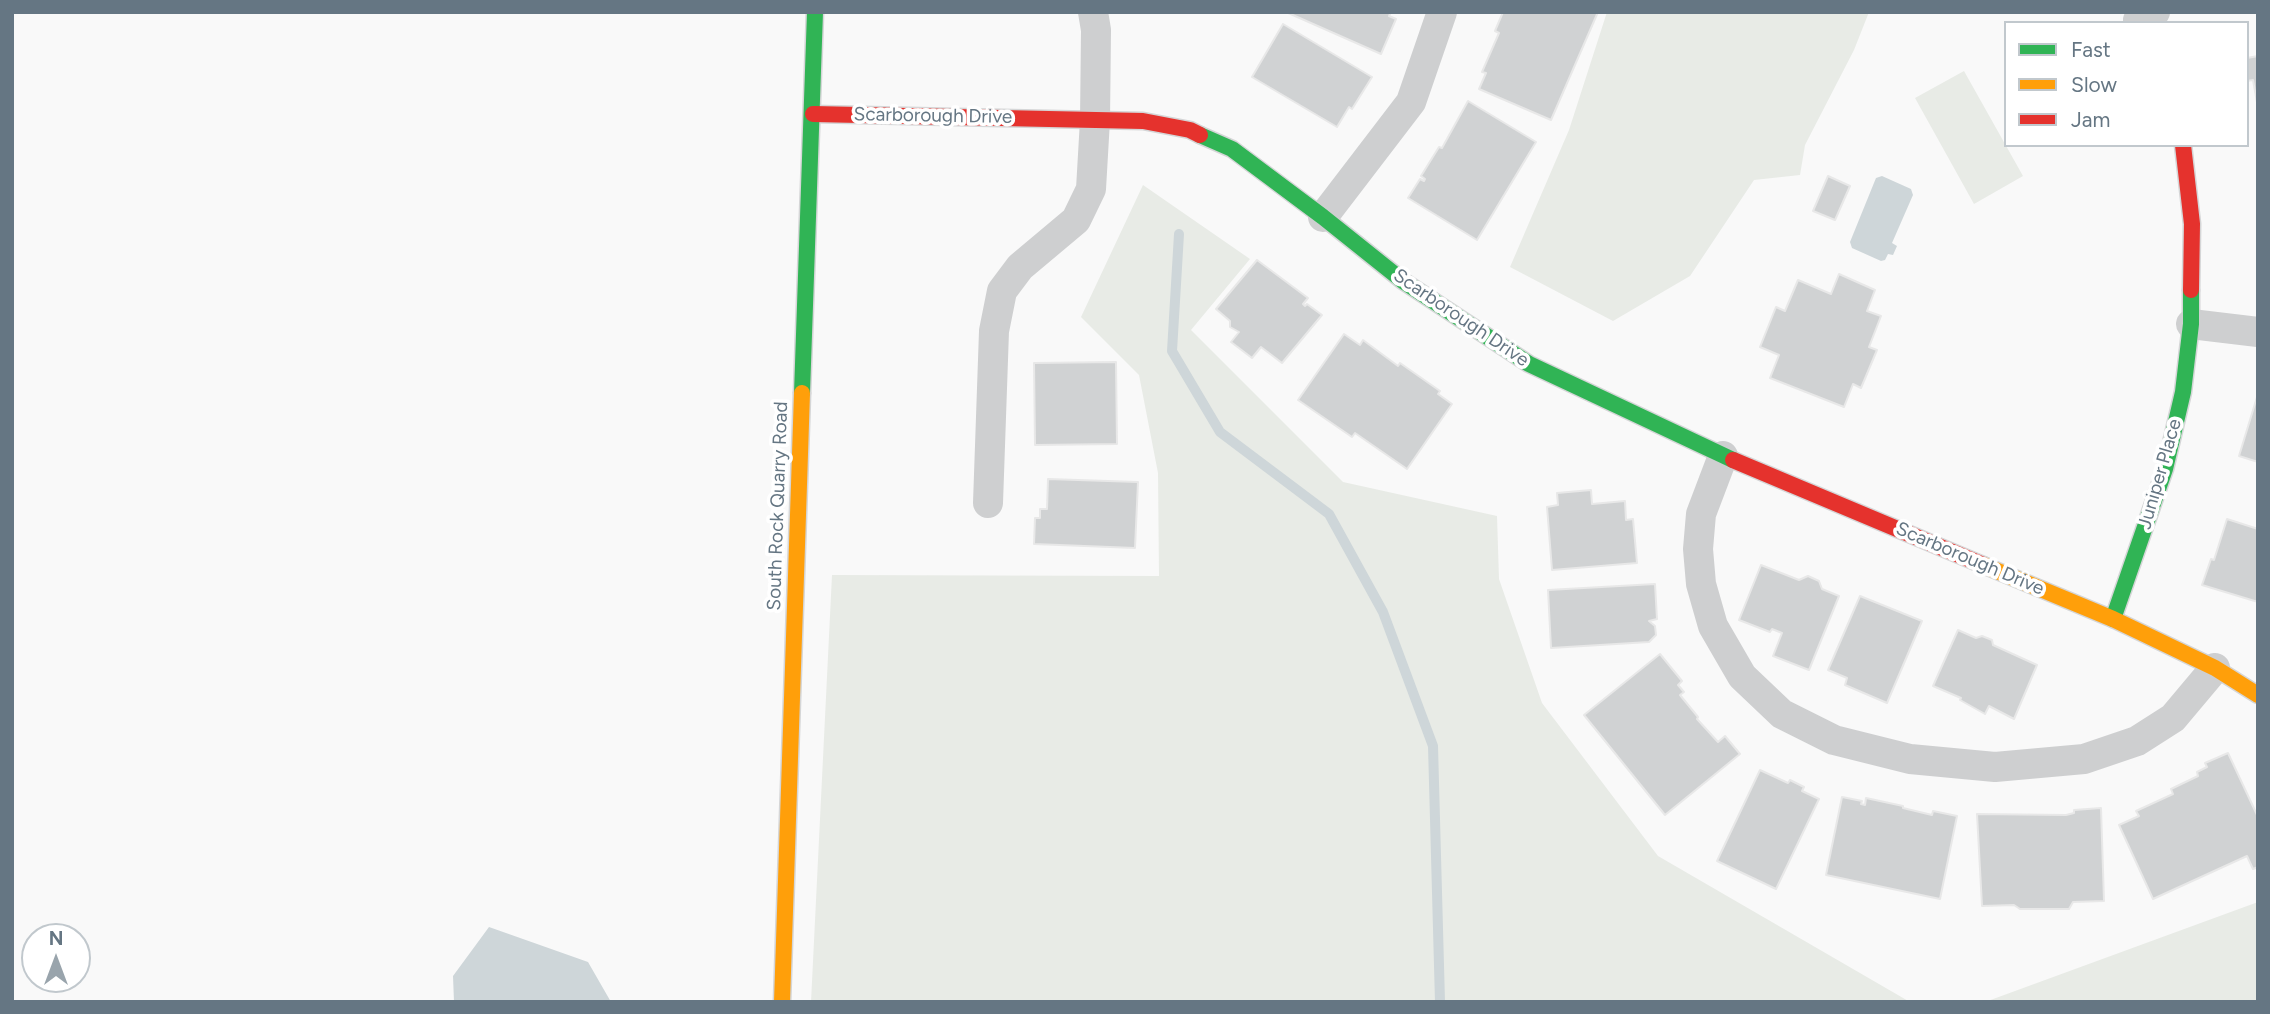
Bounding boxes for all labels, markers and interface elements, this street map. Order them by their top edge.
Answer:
legend [2004,21,2249,147]
text: Fast [2071,37,2111,62]
text: Slow [2071,72,2117,97]
street label: Scarborough Drive [853,103,1013,129]
text: Jam [2071,107,2110,132]
street label: Scarborough Drive [1389,264,1533,372]
street label: South Rock Quarry Road [763,401,793,611]
street label: Juniper Place [2133,416,2187,532]
street label: Scarborough Drive [1893,518,2047,600]
north arrow [21,923,91,993]
text: N [49,927,63,950]

